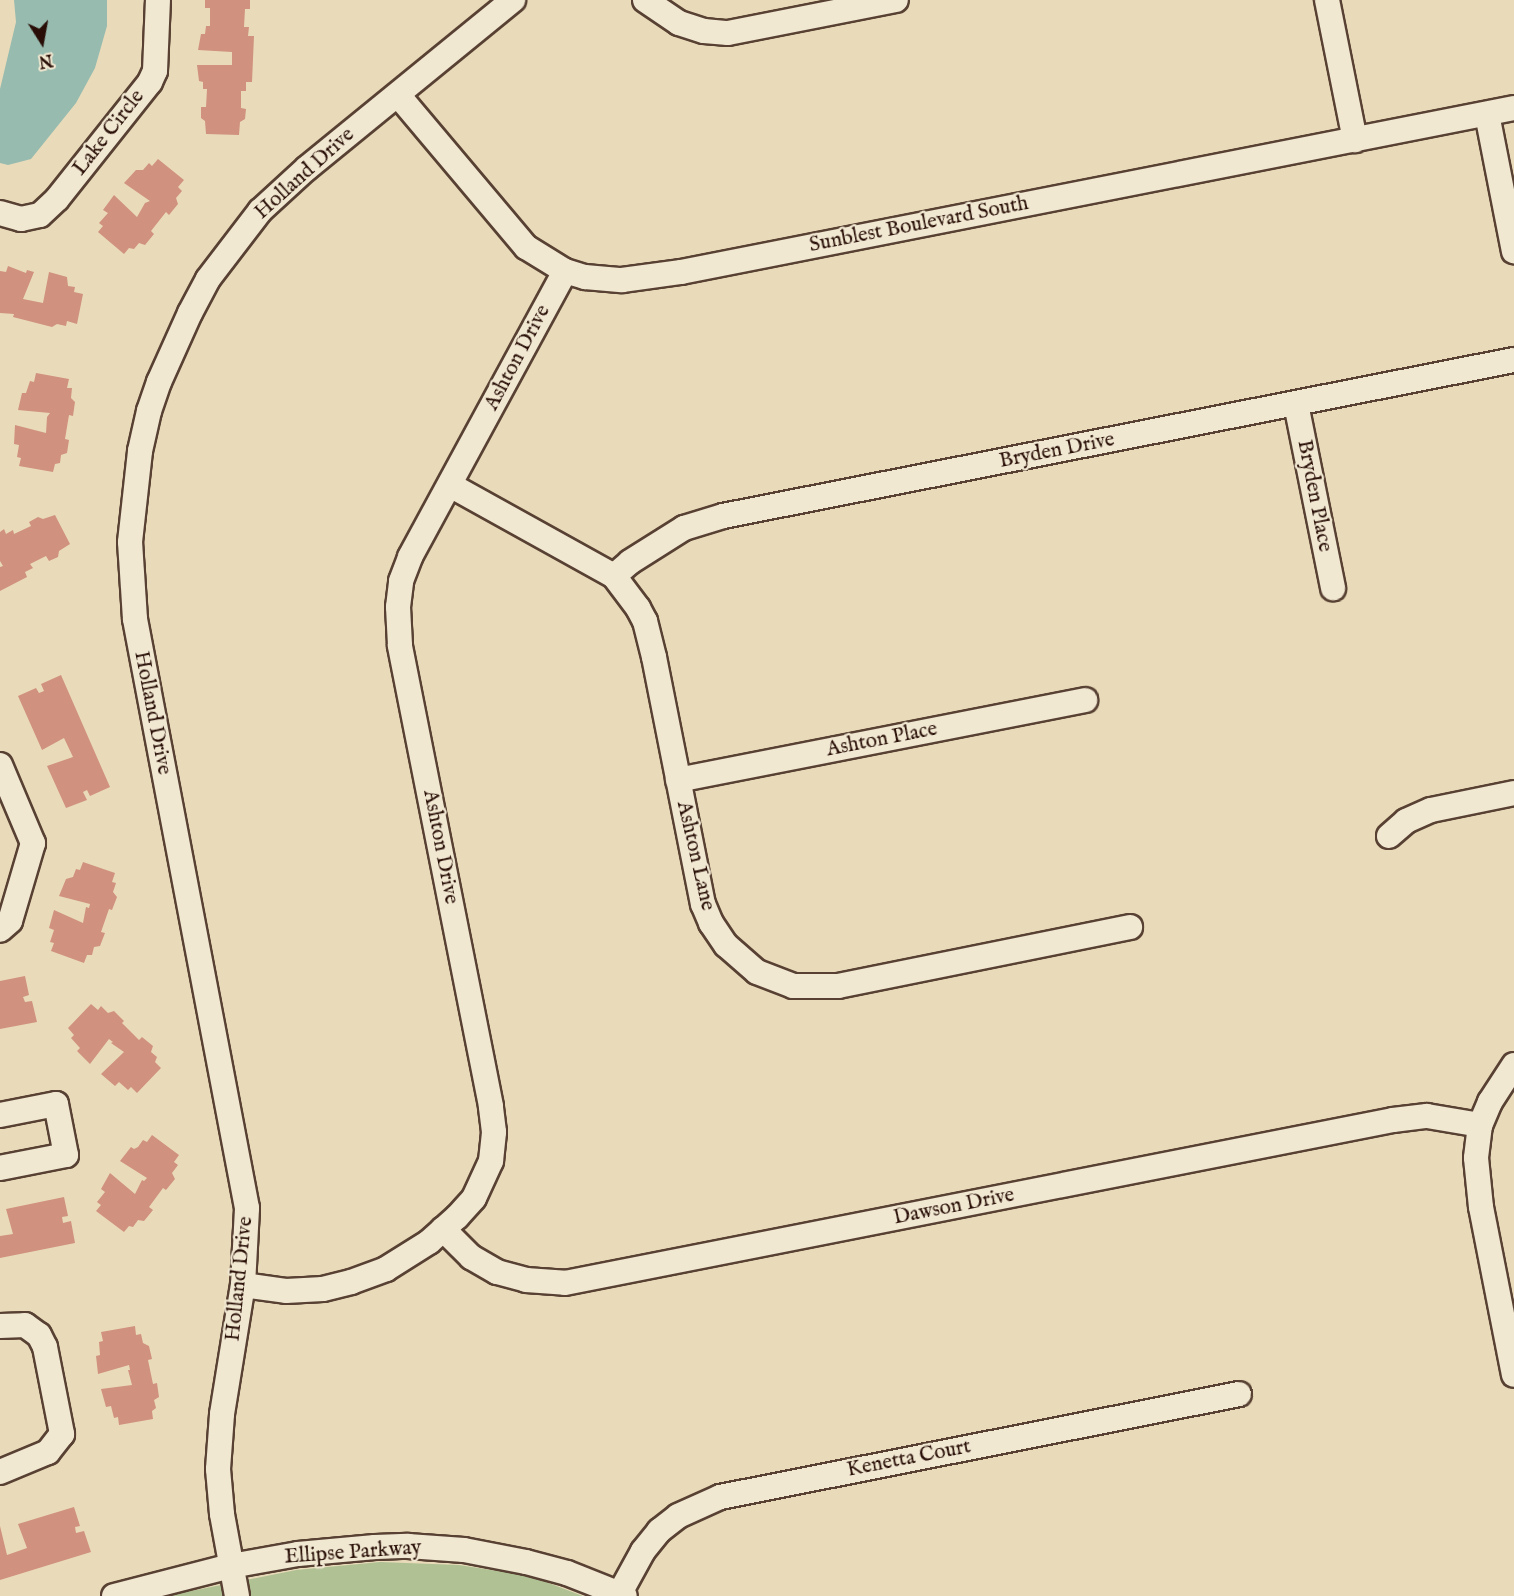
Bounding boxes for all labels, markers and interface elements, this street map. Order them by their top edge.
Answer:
north arrow [12,12,72,72]
text: N [37,49,54,71]
street label: Lake Circle [68,85,150,181]
street label: Holland Drive [250,123,360,225]
street label: Sunblest Boulevard South [807,191,1031,259]
street label: Ashton Drive [480,301,556,415]
street label: Bryden Drive [997,427,1117,475]
street label: Bryden Place [1291,438,1337,554]
street label: Holland Drive [128,649,176,777]
street label: Ashton Place [824,717,940,763]
street label: Ashton Drive [417,788,463,906]
street label: Ashton Lane [670,799,720,913]
street label: Dawson Drive [891,1183,1017,1231]
street label: Holland Drive [221,1215,259,1343]
street label: Kenetta Court [845,1435,973,1483]
street label: Ellipse Parkway [284,1536,422,1570]

